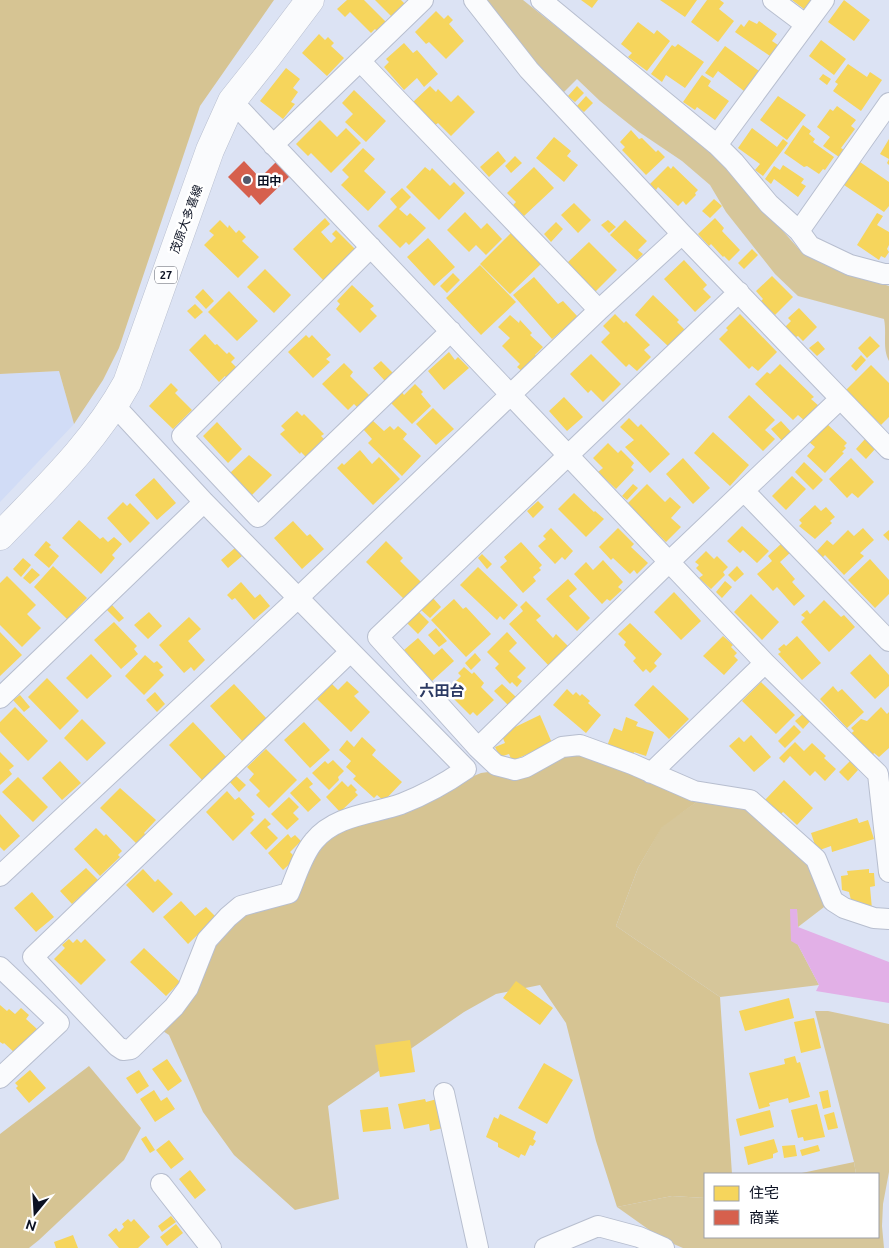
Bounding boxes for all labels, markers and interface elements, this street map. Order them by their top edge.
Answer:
marker: 田中 [241,174,253,186]
place label: 田中 [257,174,281,187]
street label: 茂原大多喜線 [168,183,204,255]
road number: 27 [155,266,177,284]
district label: 六田台 [419,682,465,699]
legend [704,1173,879,1238]
text: 住宅 [749,1184,779,1201]
north arrow [10,1188,60,1238]
text: 商業 [749,1209,779,1226]
text: N [24,1216,38,1235]

